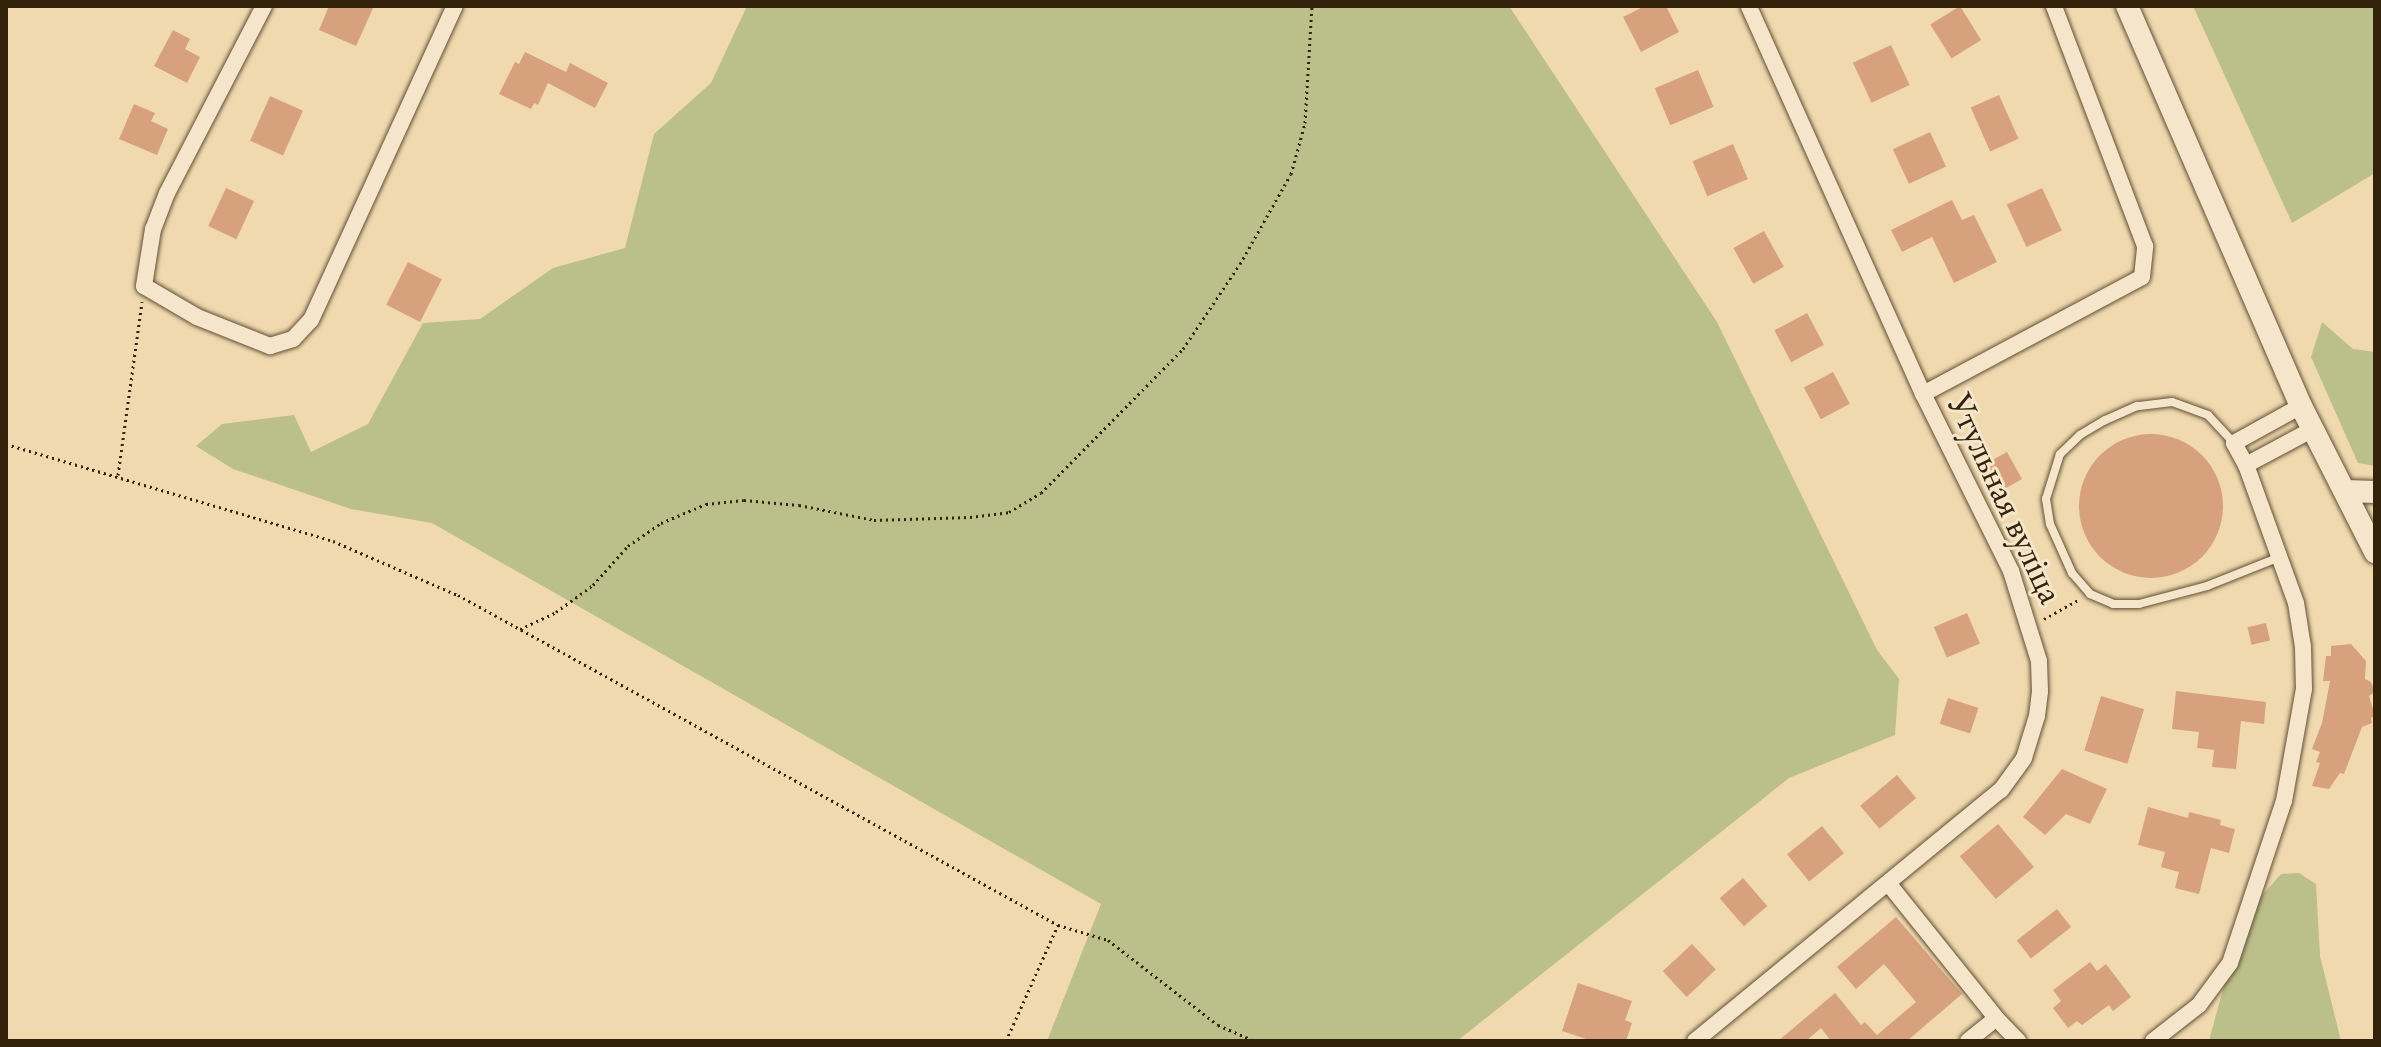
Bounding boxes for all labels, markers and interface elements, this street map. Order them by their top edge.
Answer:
street label: Утульная вуліца [1939,386,2073,610]

